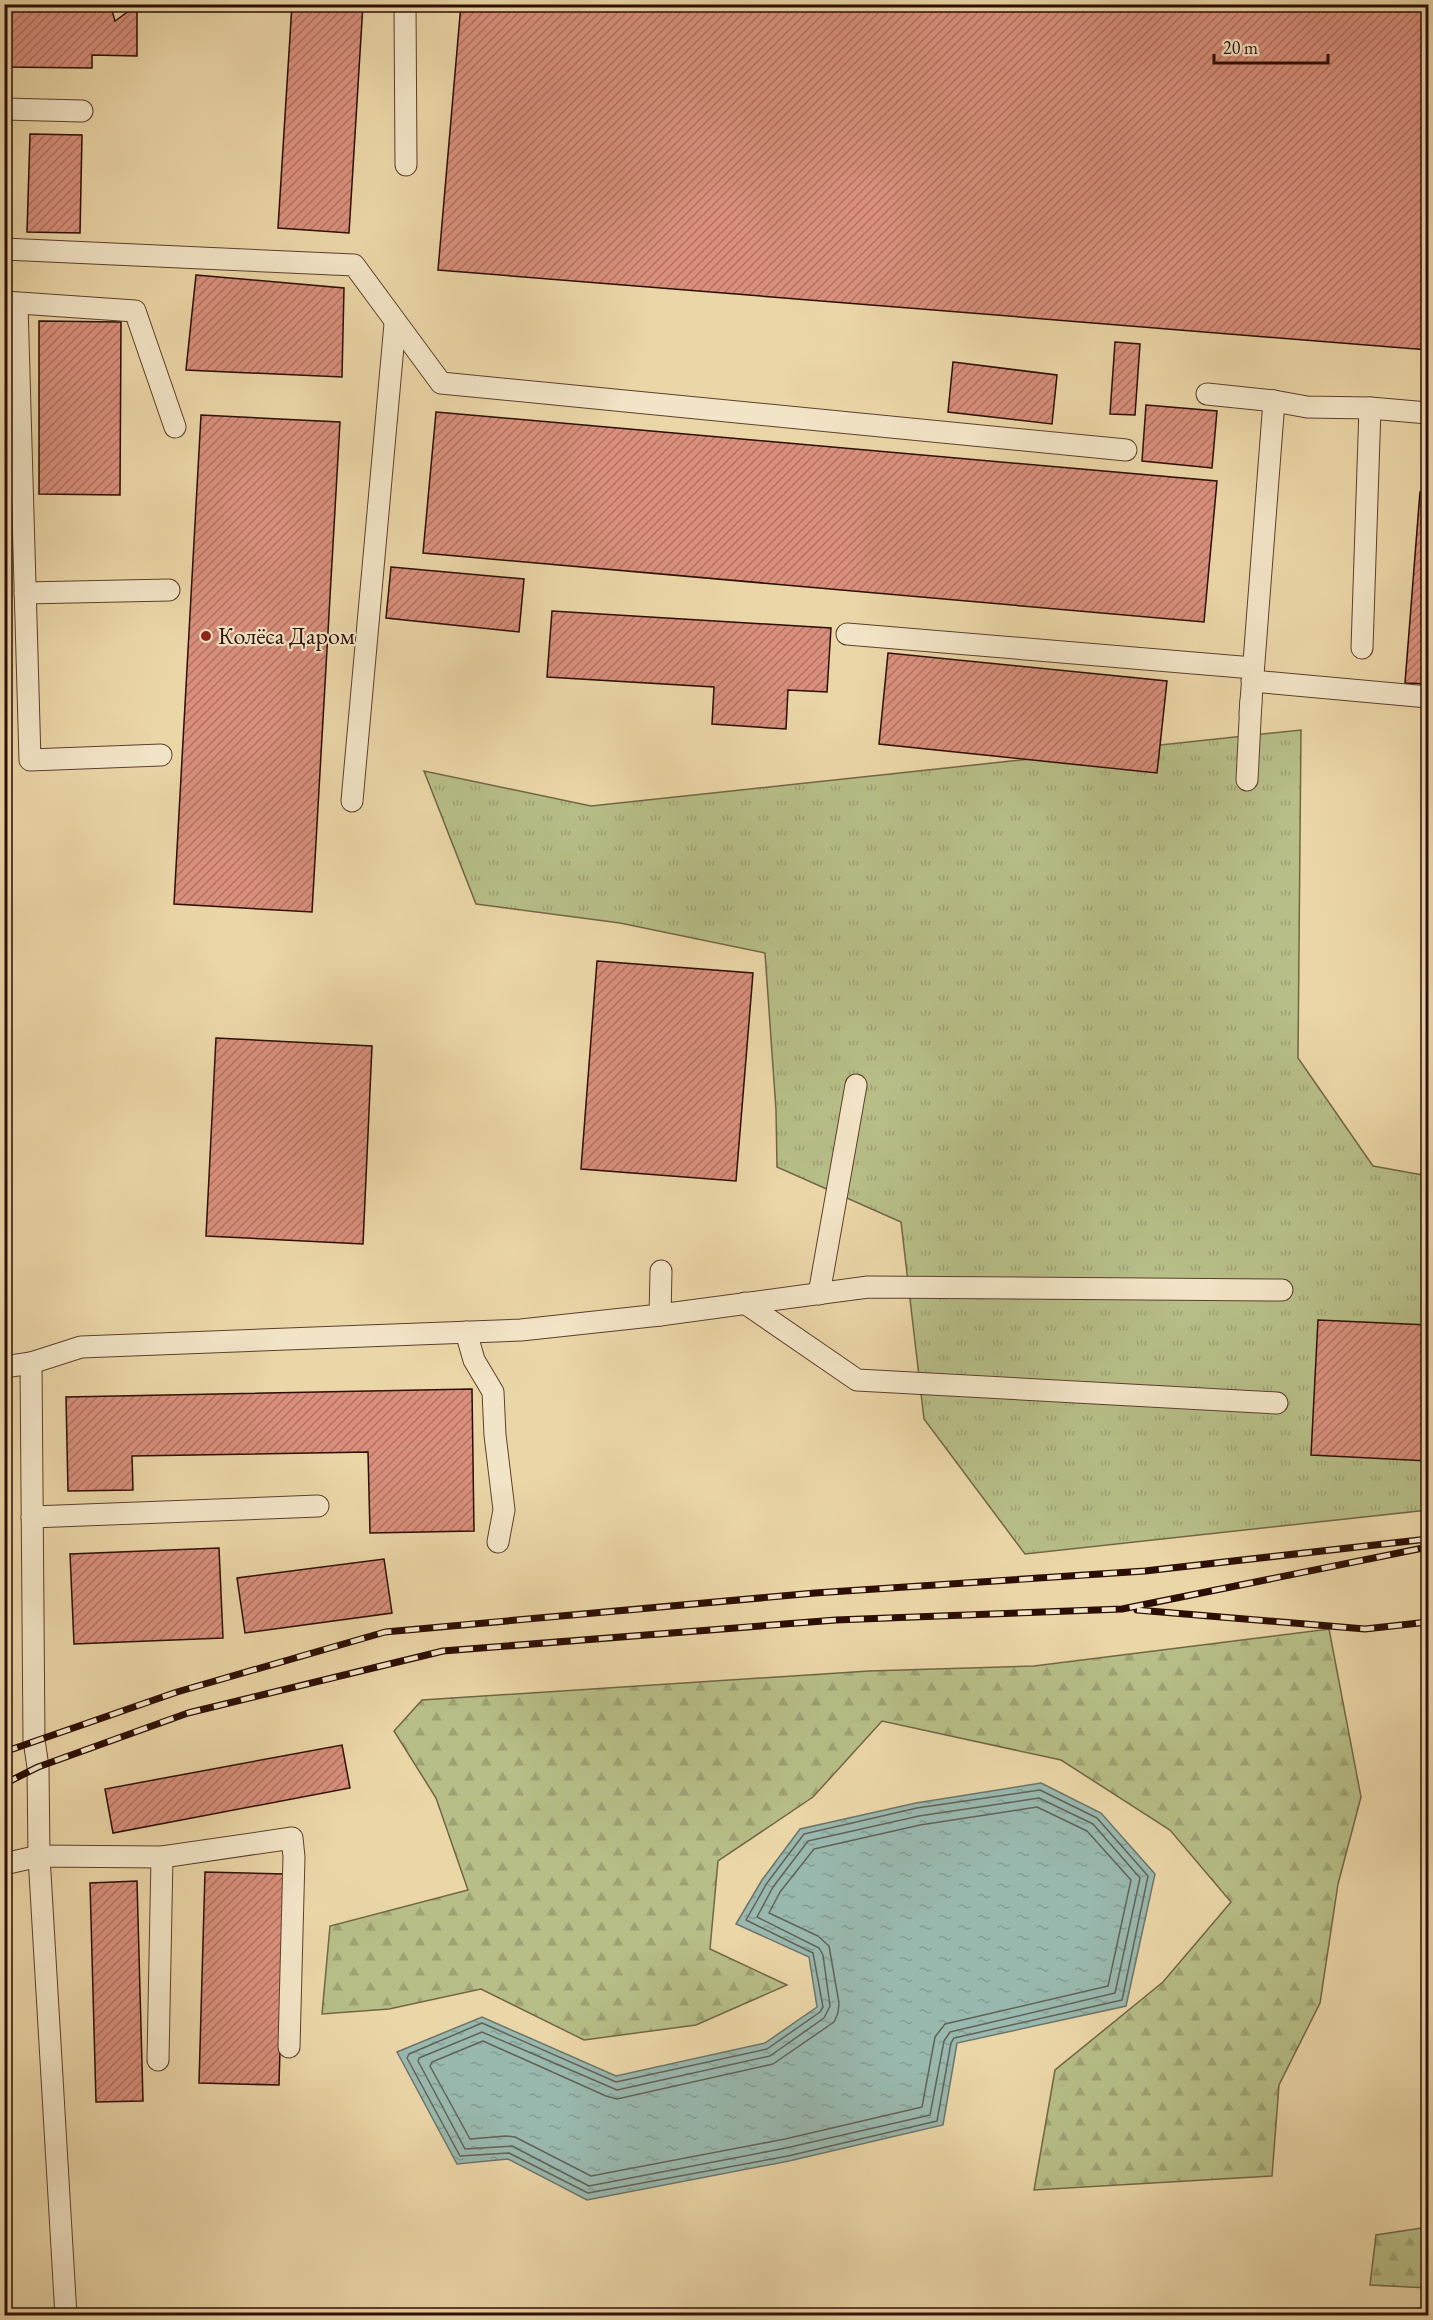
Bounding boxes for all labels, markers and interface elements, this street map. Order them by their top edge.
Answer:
scale bar [1214,27,1328,65]
text: 20 m [1223,36,1258,59]
place label: Колёса Даром [218,620,355,651]
marker: Колёса Даром [199,629,213,643]

